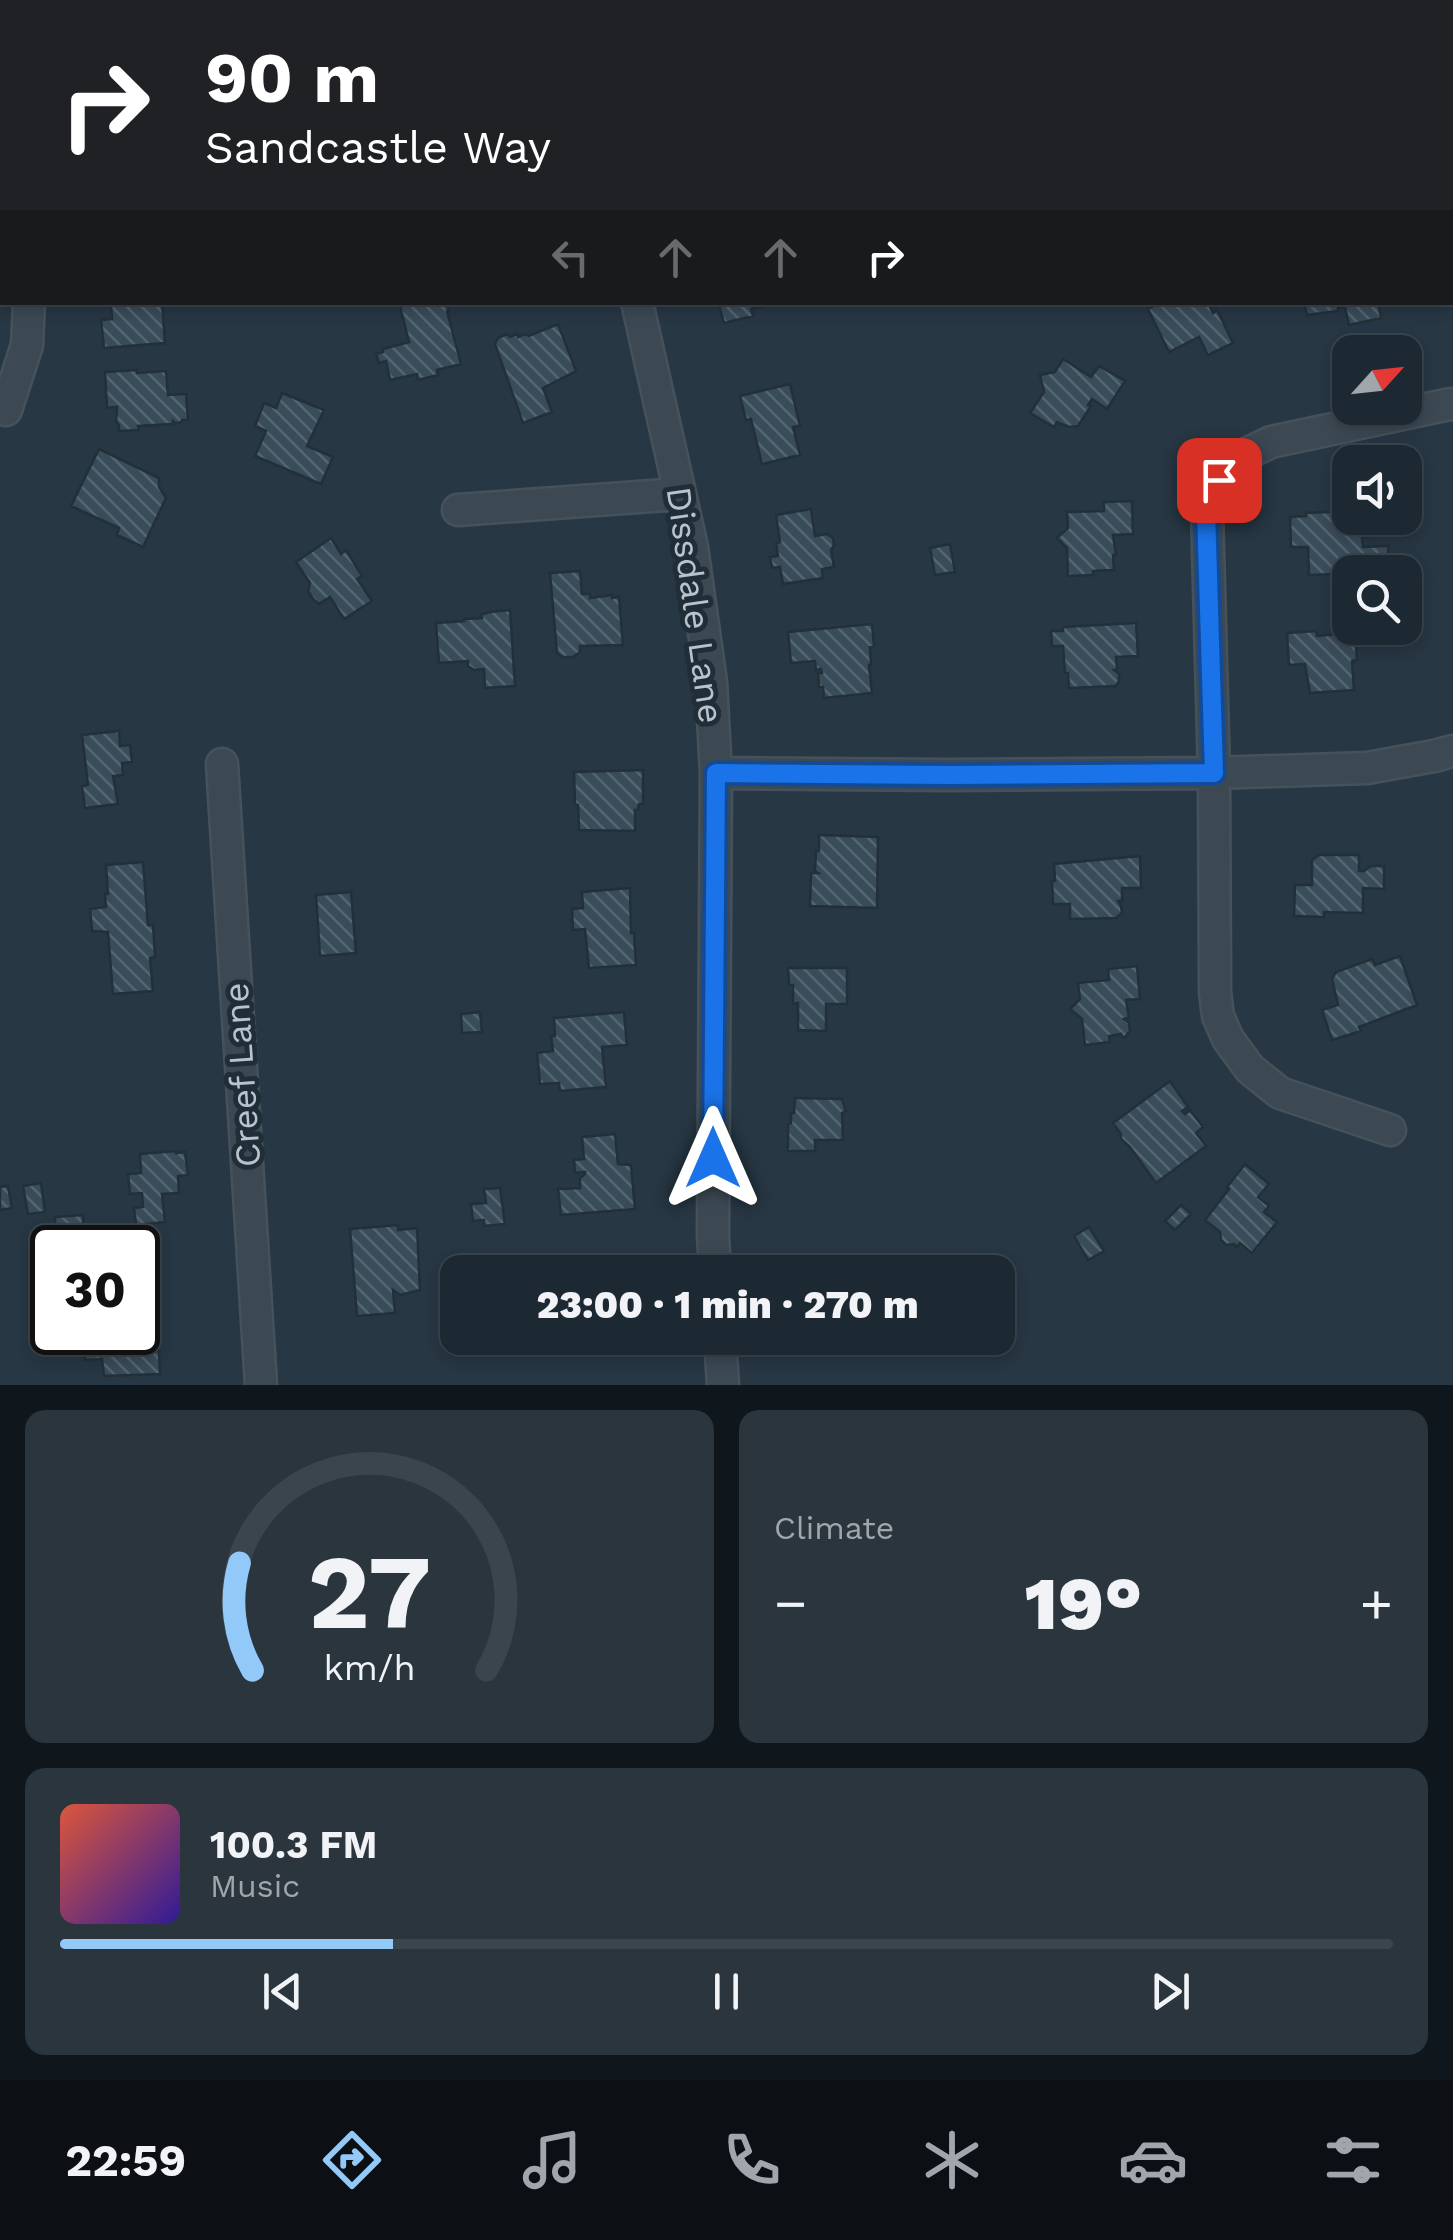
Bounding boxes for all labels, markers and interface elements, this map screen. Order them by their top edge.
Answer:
text: 90 m [205,37,379,119]
icon: right [40,40,170,170]
text: Sandcastle Way [205,121,551,174]
icon: left [543,230,598,285]
icon: ahead [648,230,703,285]
icon: ahead [753,230,808,285]
icon: right [858,230,913,285]
north arrow [1332,335,1422,425]
map controls [1332,335,1422,645]
pin [1177,438,1262,523]
button: sound [1332,445,1422,535]
icon: arrive [1192,453,1247,508]
street label: Dissdale Lane [658,484,732,726]
button: search [1332,555,1422,645]
street label: Creef Lane [215,981,269,1169]
position arrow [661,1106,765,1210]
speed limit sign: 30 [30,1225,160,1355]
text: 23:00 · 1 min · 270 m [536,1283,919,1327]
text: Climate [774,1509,894,1547]
text: 27 [308,1531,431,1653]
text: 19° [1025,1559,1142,1647]
text: − [774,1571,807,1635]
text: + [1360,1571,1393,1635]
text: km/h [323,1647,416,1689]
text: 100.3 FM [210,1823,377,1867]
text: Music [210,1867,300,1905]
icon: previous [255,1964,310,2019]
icon: pause [699,1964,754,2019]
icon: next [1143,1964,1198,2019]
icon: directions [317,2125,387,2195]
icon: music [517,2125,587,2195]
icon: phone [717,2125,787,2195]
icon: climate [917,2125,987,2195]
icon: car [1118,2125,1188,2195]
icon: filters [1318,2125,1388,2195]
text: 22:59 [65,2134,186,2187]

